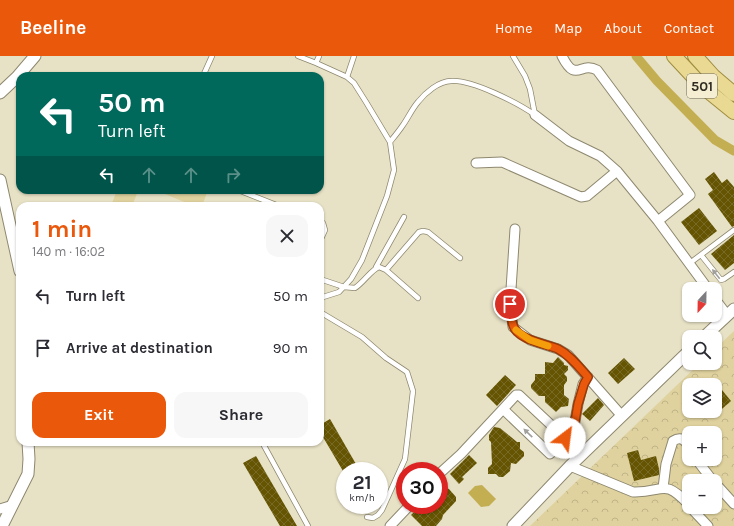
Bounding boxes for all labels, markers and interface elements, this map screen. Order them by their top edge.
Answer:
text: Beeline [20,17,86,39]
text: Home [495,20,532,37]
text: Map [554,20,582,37]
text: About [604,20,642,37]
text: Contact [664,20,714,37]
road number: 501 [687,74,717,98]
text: 50 m [98,86,166,119]
icon: left [32,88,84,140]
text: Turn left [98,120,166,142]
icon: left [96,164,118,186]
icon: ahead [138,164,160,186]
icon: ahead [180,164,202,186]
icon: right [222,164,244,186]
text: 1 min [32,215,92,243]
button: close [266,215,308,257]
text: 140 m · 16:02 [32,244,105,259]
one-way arrow [711,268,720,279]
north arrow [682,282,722,322]
map controls [682,282,722,514]
icon: left [32,285,54,307]
text: Turn left [66,287,125,305]
text: 50 m [273,287,308,305]
pin [493,287,527,321]
icon: arrive [499,293,521,315]
button: search [682,330,722,370]
icon: arrive [32,337,54,359]
text: Arrive at destination [66,339,213,357]
text: 90 m [273,339,308,357]
button: layers [682,378,722,418]
button: Exit [32,392,166,438]
button: Share [174,392,308,438]
position arrow [544,417,586,459]
button: + [682,426,722,466]
one-way arrow [523,428,533,438]
speed limit sign: 30 [396,462,448,514]
text: 21 [352,471,372,494]
button: − [682,474,722,514]
text: km/h [349,492,375,504]

